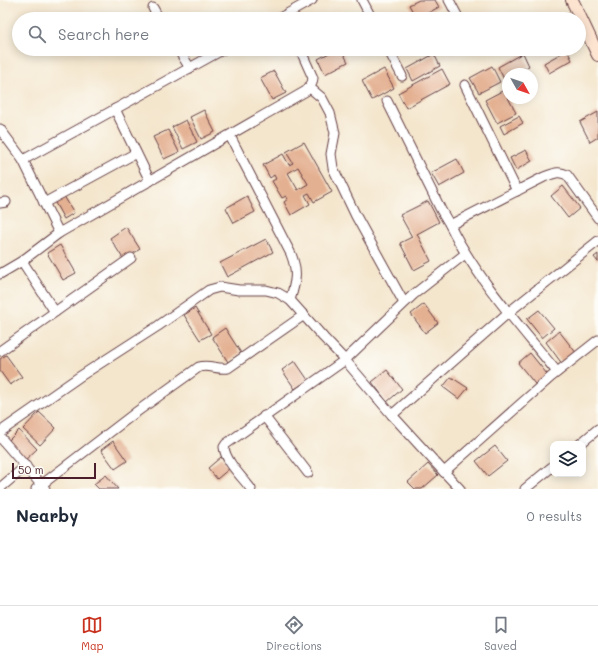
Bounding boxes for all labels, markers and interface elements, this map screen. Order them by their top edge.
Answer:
search box [12,12,586,56]
icon: search [26,23,48,45]
text: Search here [58,24,149,44]
north arrow [502,68,538,104]
map controls [550,441,586,477]
button: layers [550,441,586,477]
scale bar [12,461,96,480]
text: 50 m [18,462,44,477]
text: Nearby [16,504,78,526]
text: 0 results [527,507,582,524]
tab: Map [81,614,104,653]
tab: Directions [266,614,322,653]
tab: Saved [484,614,517,653]

